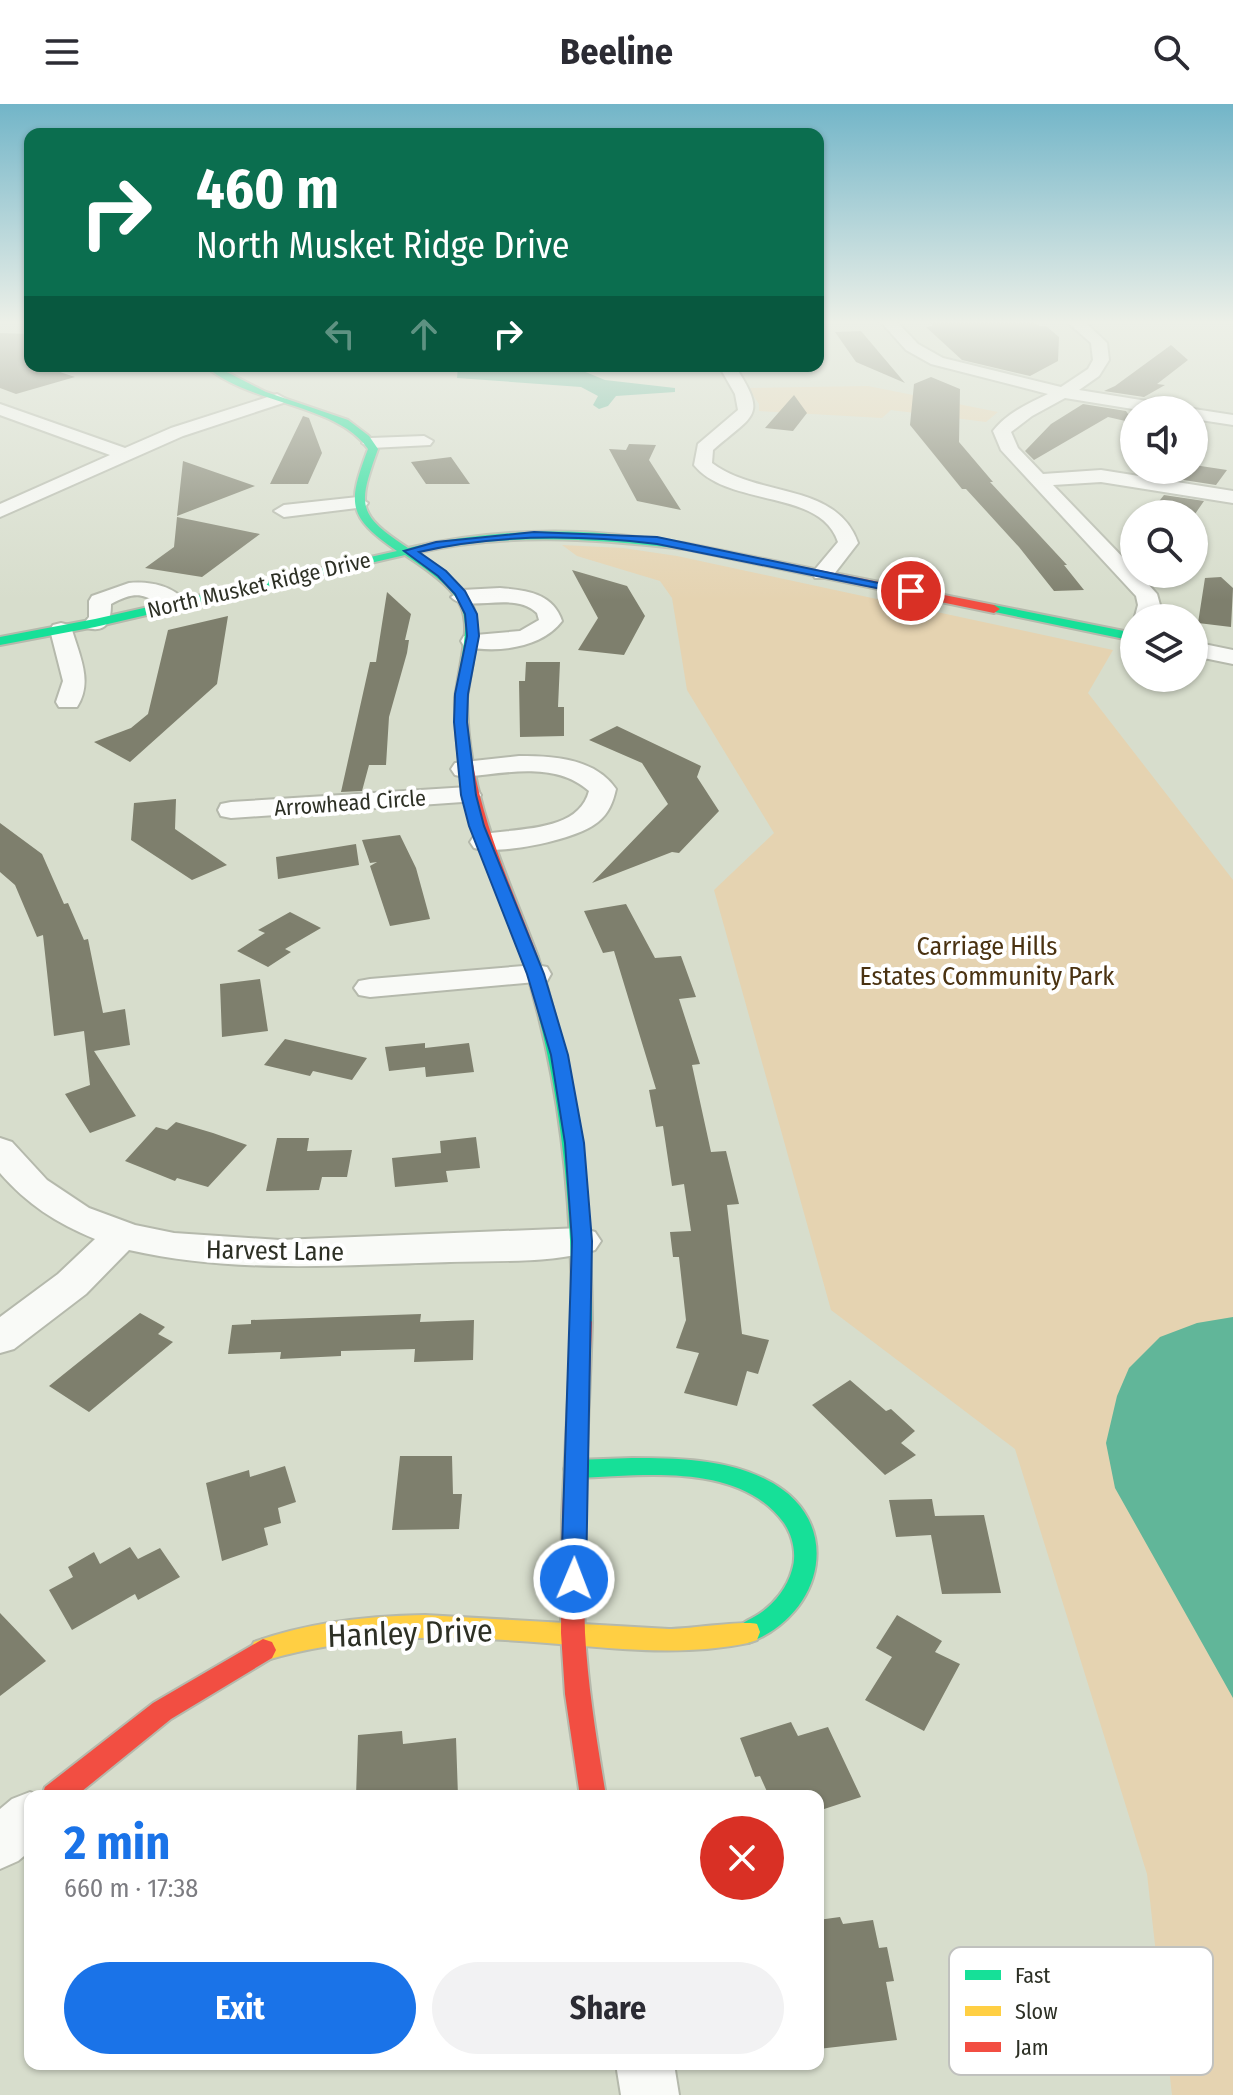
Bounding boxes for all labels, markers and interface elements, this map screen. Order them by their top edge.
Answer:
icon: menu [40,30,84,74]
text: Beeline [560,30,673,74]
icon: search [1149,30,1193,74]
text: 460 m [196,156,339,223]
icon: right [64,160,168,264]
text: North Musket Ridge Drive [196,224,570,268]
icon: left [318,312,362,356]
icon: ahead [402,312,446,356]
icon: right [486,312,530,356]
map controls [1120,396,1208,692]
button: sound [1120,396,1208,484]
button: search [1120,500,1208,588]
street label: North Musket Ridge Drive [145,546,373,624]
pin [877,557,945,625]
icon: arrive [889,569,933,613]
button: layers [1120,604,1208,692]
street label: Arrowhead Circle [273,784,427,822]
park label: Carriage Hills Estates Community Park [860,931,1115,992]
street label: Harvest Lane [206,1234,344,1268]
position arrow [532,1537,616,1621]
street label: Hanley Drive [327,1611,493,1655]
text: 2 min [64,1814,170,1872]
button: close [700,1816,784,1900]
text: 660 m · 17:38 [64,1873,198,1904]
legend [949,1947,1213,2075]
button: Exit [64,1962,416,2054]
button: Share [432,1962,784,2054]
text: Fast [1015,1962,1051,1989]
text: Slow [1015,1998,1058,2025]
text: Jam [1015,2034,1049,2061]

